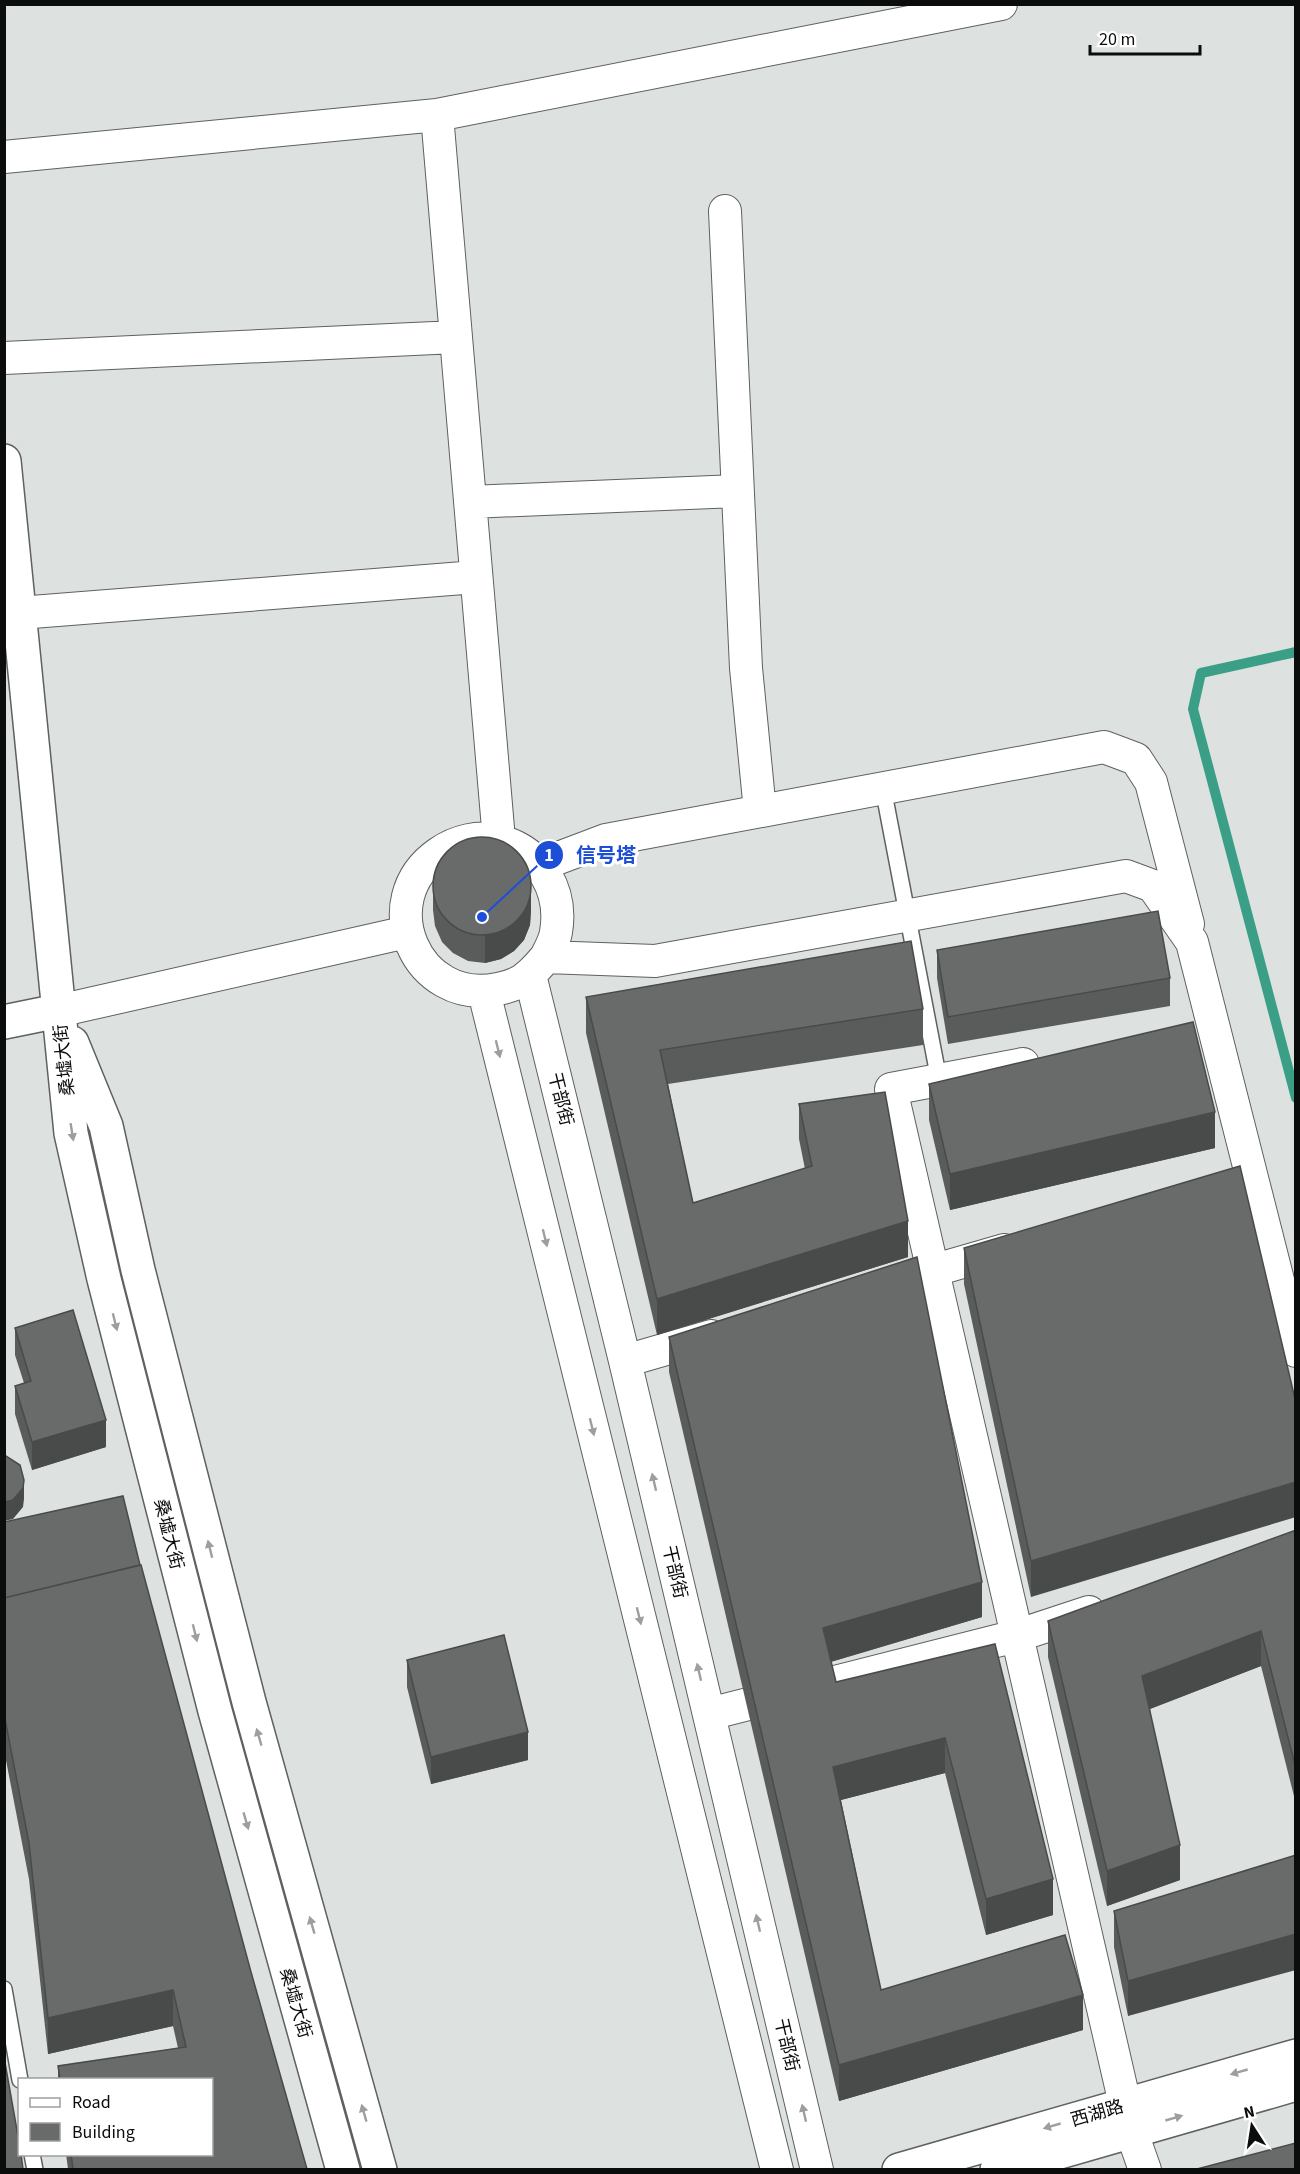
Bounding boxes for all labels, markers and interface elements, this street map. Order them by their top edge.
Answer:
scale bar [1090,18,1200,56]
text: 20 m [1099,27,1135,52]
callout: 信号塔 [534,836,648,874]
text: 信号塔 [576,842,636,870]
text: 1 [544,843,554,868]
street label: 桑墟大街 [48,1023,81,1097]
one-way arrow [493,1040,503,1058]
street label: 干部街 [542,1070,579,1128]
one-way arrow [67,1123,76,1142]
one-way arrow [540,1229,550,1247]
one-way arrow [111,1313,120,1331]
one-way arrow [588,1418,598,1436]
one-way arrow [648,1473,658,1491]
street label: 桑墟大街 [148,1496,189,1572]
one-way arrow [204,1540,214,1558]
street label: 干部街 [656,1543,693,1601]
one-way arrow [635,1607,645,1626]
one-way arrow [190,1624,200,1642]
one-way arrow [693,1663,703,1681]
one-way arrow [254,1728,263,1746]
one-way arrow [241,1812,251,1830]
one-way arrow [753,1914,763,1932]
one-way arrow [306,1916,316,1934]
street label: 桑墟大街 [274,1965,317,2041]
street label: 干部街 [768,2016,805,2074]
one-way arrow [1230,2068,1248,2077]
legend [18,2078,213,2156]
text: Road [72,2090,111,2115]
street label: 西湖路 [1068,2094,1127,2133]
north arrow [1222,2096,1282,2156]
text: N [1242,2100,1257,2124]
one-way arrow [798,2103,808,2122]
one-way arrow [359,2104,368,2122]
one-way arrow [1165,2113,1183,2122]
text: Building [72,2120,135,2145]
one-way arrow [1043,2122,1061,2131]

